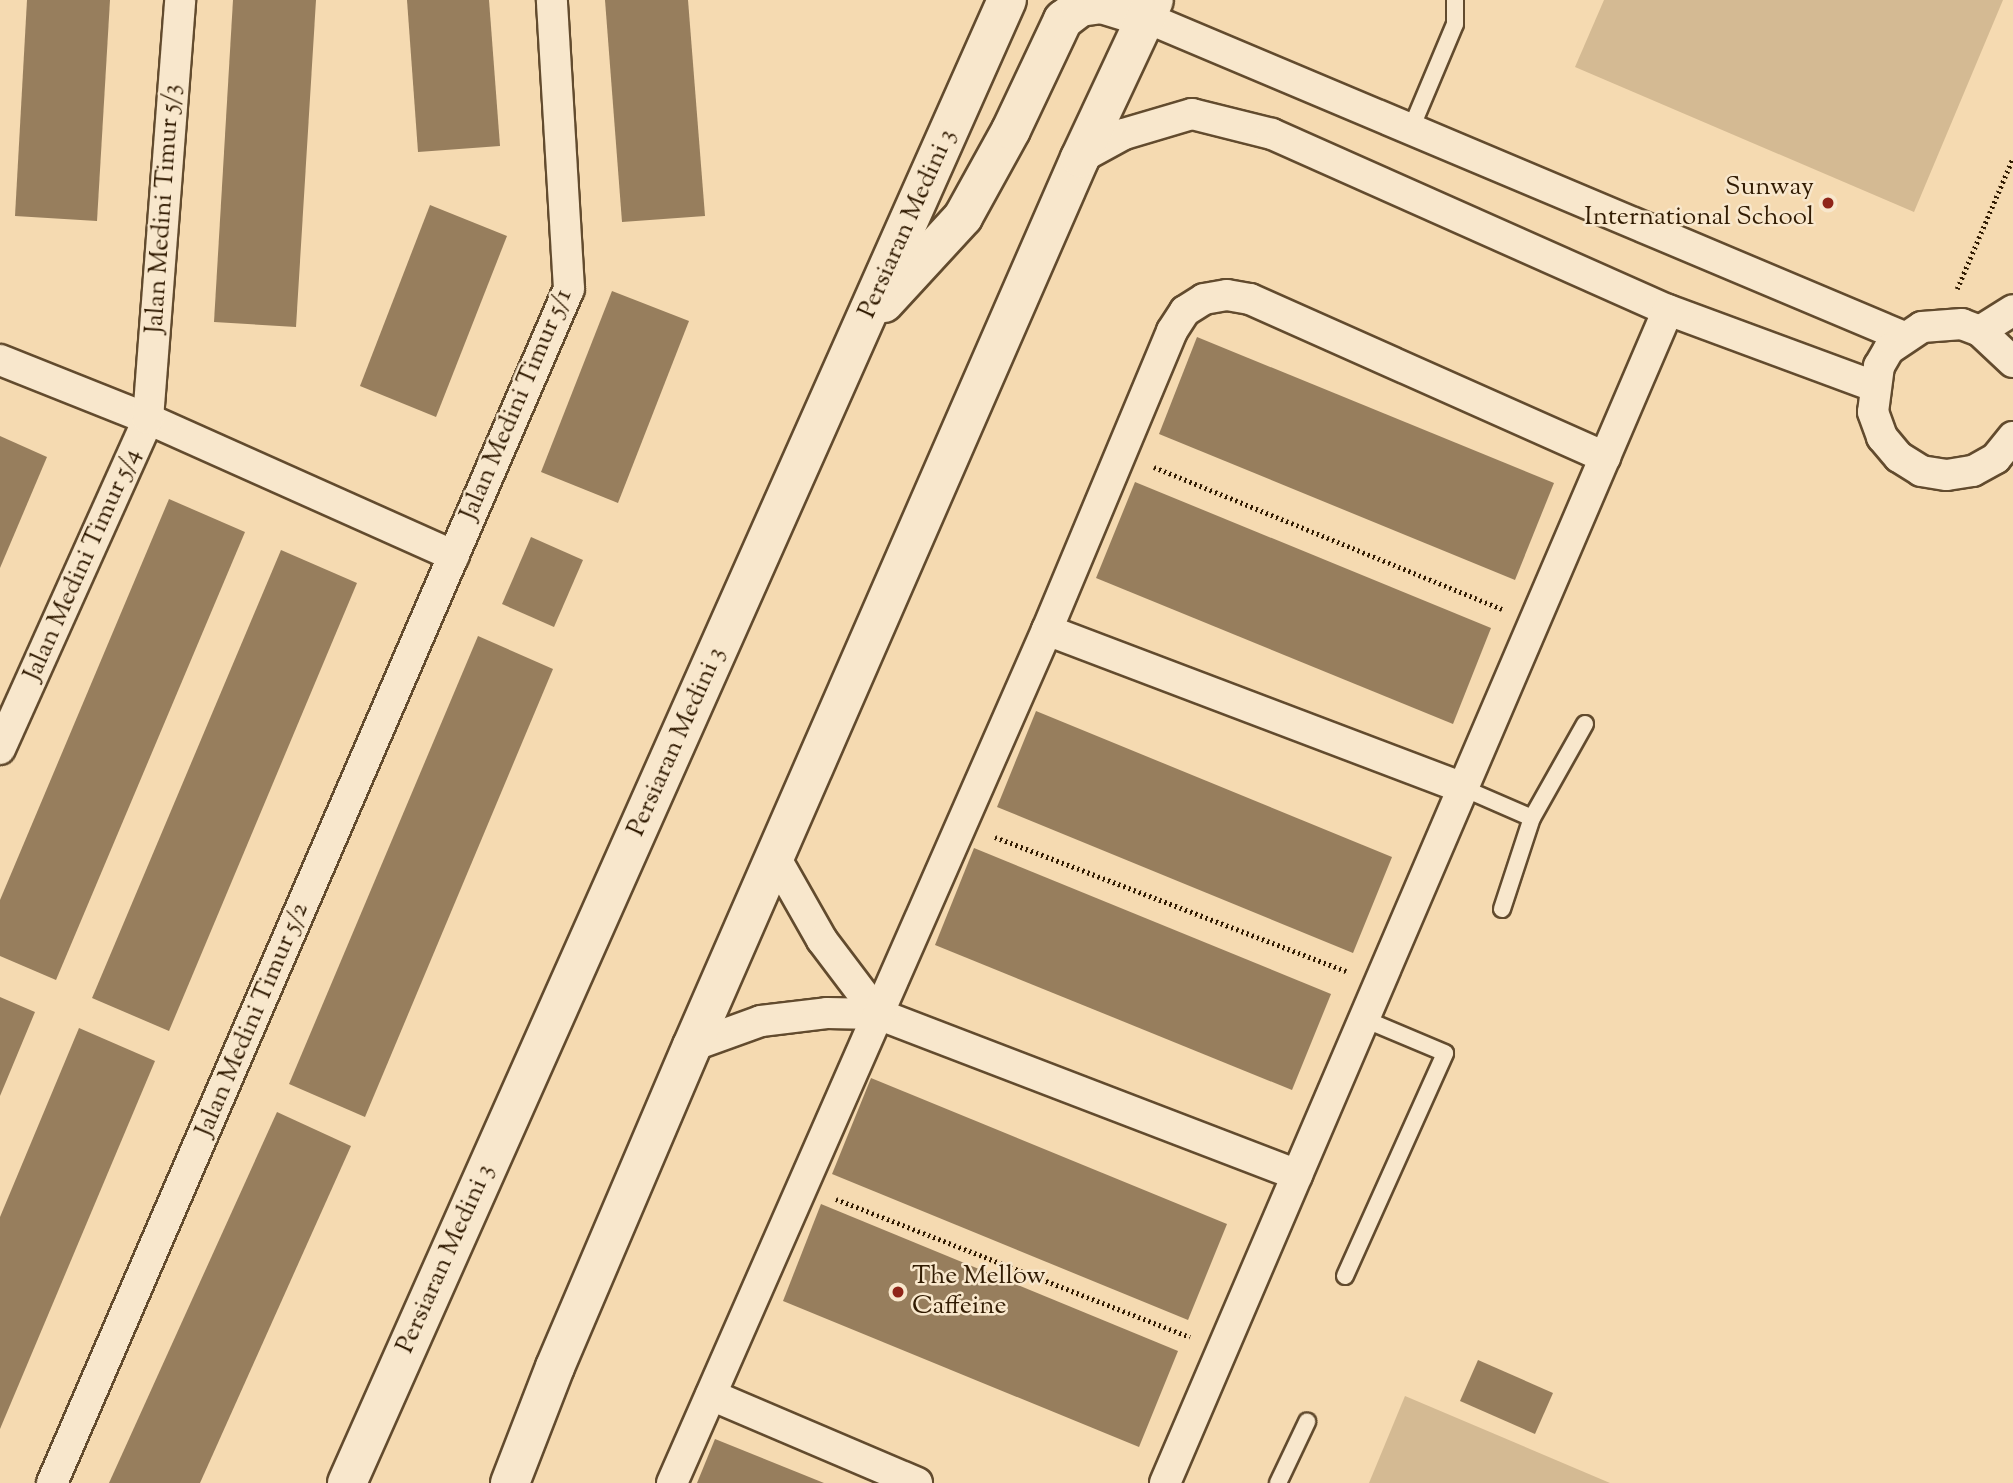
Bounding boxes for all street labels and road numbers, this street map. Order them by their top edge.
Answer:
street label: Jalan Medini Timur 5/3 [140,83,188,335]
street label: Persiaran Medini 3 [852,125,964,323]
street label: Jalan Medini Timur 5/1 [454,285,580,525]
street label: Jalan Medini Timur 5/4 [18,444,148,686]
street label: Persiaran Medini 3 [621,643,733,841]
street label: Jalan Medini Timur 5/2 [190,898,316,1142]
street label: Persiaran Medini 3 [390,1160,502,1358]

